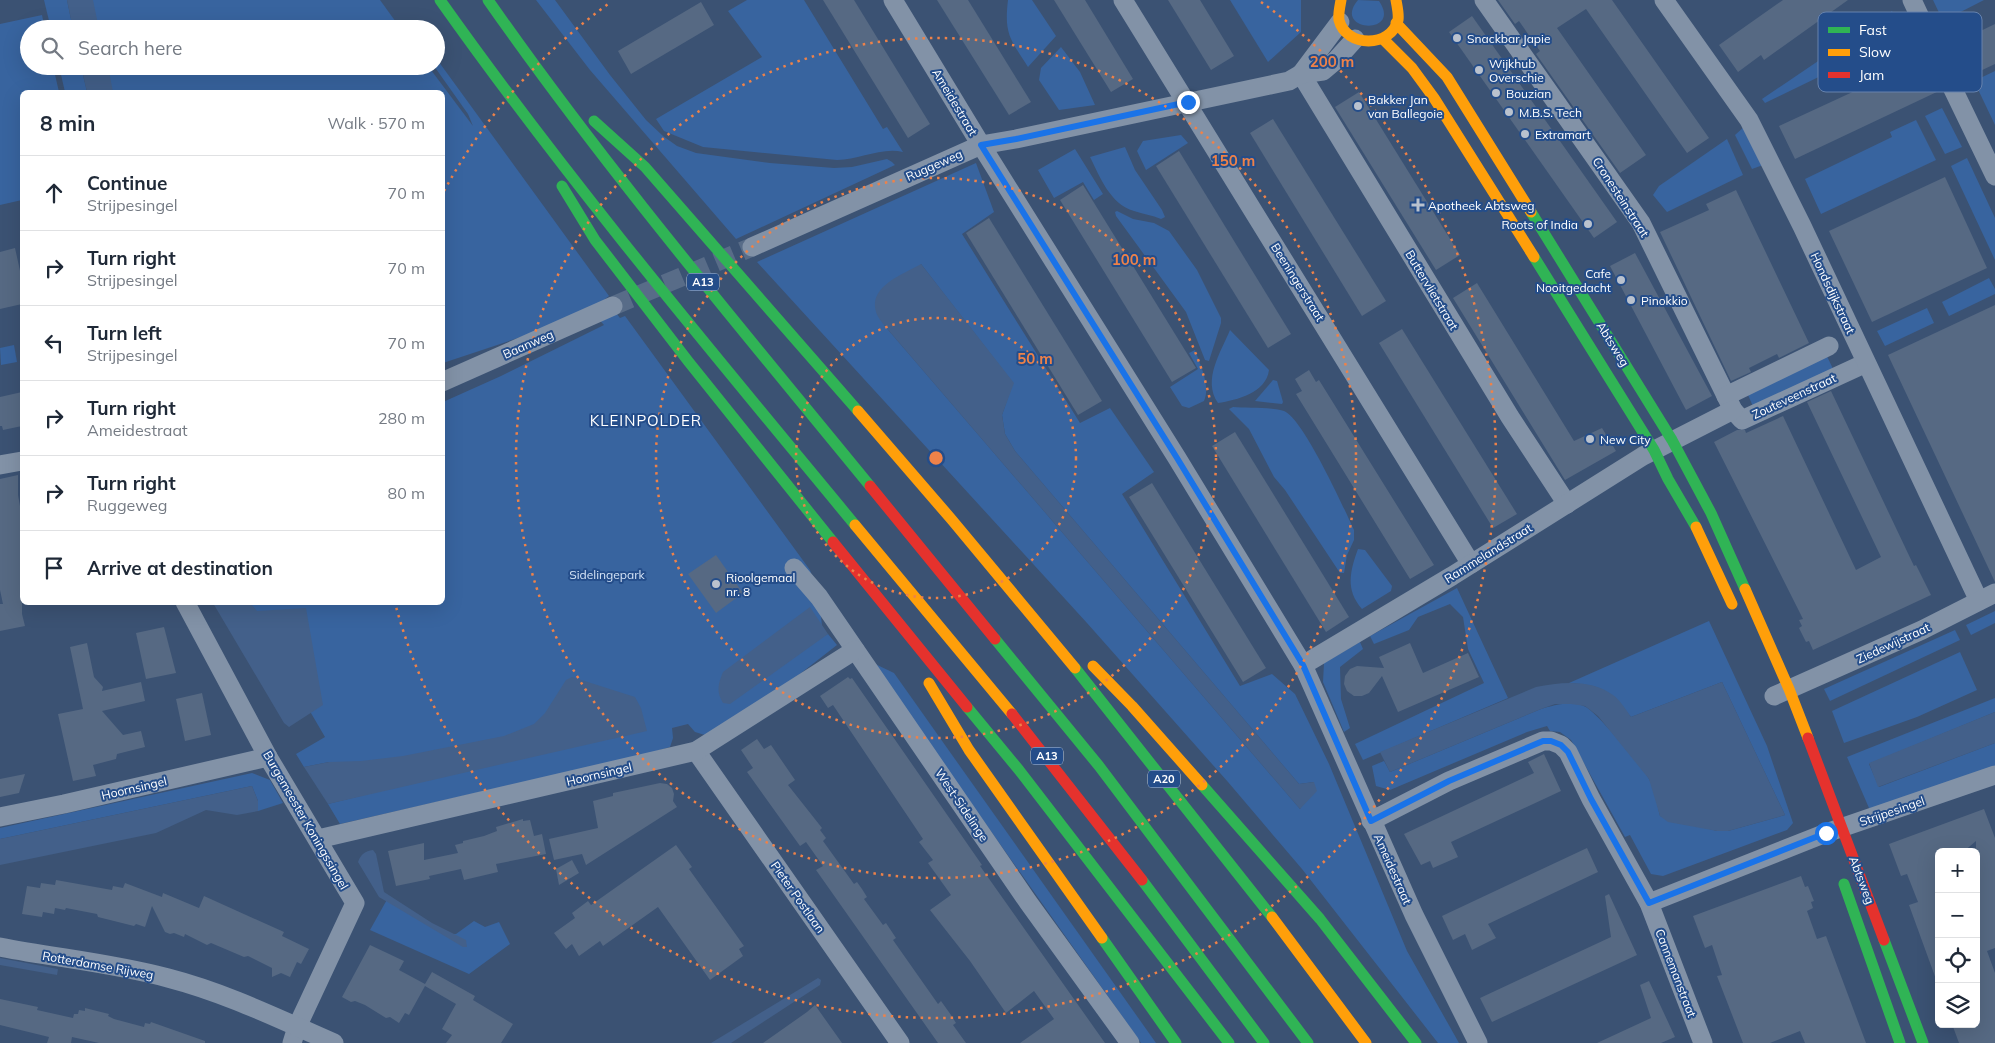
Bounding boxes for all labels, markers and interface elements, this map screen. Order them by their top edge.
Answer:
legend [1818,12,1982,92]
search box [20,20,445,75]
text: Fast [1859,21,1887,39]
place label: Snackbar Japie [1467,31,1550,46]
marker: Snackbar Japie [1451,32,1463,44]
icon: search [38,34,66,62]
text: Search here [78,36,182,60]
text: Slow [1859,43,1891,61]
text: 200 m [1310,52,1354,71]
place label: Wijkhub Overschie [1489,56,1544,85]
marker: Wijkhub Overschie [1473,64,1485,76]
street label: Ameidestraat [929,66,981,138]
text: Jam [1859,66,1884,84]
place label: Bouzian [1506,86,1551,101]
marker: Bouzian [1490,87,1502,99]
route end [1177,91,1200,114]
place label: Bakker Jan van Ballegoie [1368,92,1443,121]
marker: Bakker Jan van Ballegoie [1352,100,1364,112]
place label: M.B.S. Tech [1519,105,1582,120]
marker: M.B.S. Tech [1503,106,1515,118]
text: 8 min [40,110,95,136]
text: Walk · 570 m [327,113,425,133]
place label: Extramart [1535,127,1591,142]
marker: Extramart [1519,128,1531,140]
street label: Ruggeweg [903,146,965,184]
text: 150 m [1211,151,1255,170]
street label: Cronesteinstraat [1590,154,1652,240]
text: Continue [87,171,167,195]
icon: ahead [40,179,68,207]
text: 70 m [388,183,425,203]
text: Strijpesingel [87,195,178,215]
place label: Apotheek Abtsweg [1428,198,1535,213]
marker: Apotheek Abtsweg [1412,199,1424,211]
place label: Roots of India [1502,217,1578,232]
marker: Roots of India [1582,218,1594,230]
street label: Beeningerstraat [1268,240,1328,324]
text: Turn right [87,246,176,270]
street label: Buttervlietstraat [1402,247,1462,333]
text: 100 m [1112,250,1156,269]
street label: Hondsdijkstraat [1808,250,1858,336]
icon: right [40,254,68,282]
text: 70 m [388,258,425,278]
place label: Cafe Nooitgedacht [1536,266,1611,295]
text: Strijpesingel [87,270,178,290]
road number: A13 [687,274,719,290]
marker: Cafe Nooitgedacht [1615,274,1627,286]
place label: Pinokkio [1641,293,1688,308]
marker: Pinokkio [1625,294,1637,306]
street label: Abtsweg [1593,319,1633,369]
text: Turn left [87,321,162,345]
street label: Baanweg [500,326,556,362]
icon: left [40,329,68,357]
text: 70 m [388,333,425,353]
text: Strijpesingel [87,345,178,365]
text: 50 m [1017,349,1053,368]
street label: Zouteveenstraat [1750,370,1838,422]
text: Turn right [87,396,176,420]
icon: right [40,404,68,432]
text: 280 m [378,408,425,428]
district label: KLEINPOLDER [590,411,702,430]
text: Ameidestraat [87,420,188,440]
place label: New City [1600,432,1651,447]
marker: New City [1584,433,1596,445]
centre of rings [927,449,945,467]
text: Turn right [87,471,176,495]
icon: right [40,479,68,507]
text: 80 m [388,483,425,503]
text: Ruggeweg [87,495,167,515]
street label: Rammelandstraat [1441,520,1535,586]
icon: arrive [40,554,68,582]
text: Arrive at destination [87,556,273,580]
park label: Sidelingepark [569,567,646,582]
place label: Rioolgemaal nr. 8 [726,570,795,599]
marker: Rioolgemaal nr. 8 [710,578,722,590]
street label: Ziedewijstraat [1854,619,1932,667]
street label: Burgemeester Koningssingel [260,748,352,892]
road number: A13 [1031,748,1063,764]
street label: Hoornsingel [565,759,633,789]
street label: West-Sidelinge [932,766,992,844]
road number: A20 [1148,771,1180,788]
street label: Hoornsingel [100,773,168,803]
street label: Strijpesingel [1857,793,1927,829]
route start [1815,822,1838,845]
street label: Ameidestraat [1371,831,1415,907]
map controls [1935,848,1980,1028]
button: + [1935,848,1980,893]
street label: Abtsweg [1846,854,1878,906]
street label: Pieter Postlaan [768,858,828,936]
button: − [1935,893,1980,938]
street label: Cannemanstraat [1652,927,1700,1019]
button: locate [1935,938,1980,983]
street label: Rotterdamse Rijweg [41,948,155,982]
button: layers [1935,983,1980,1028]

